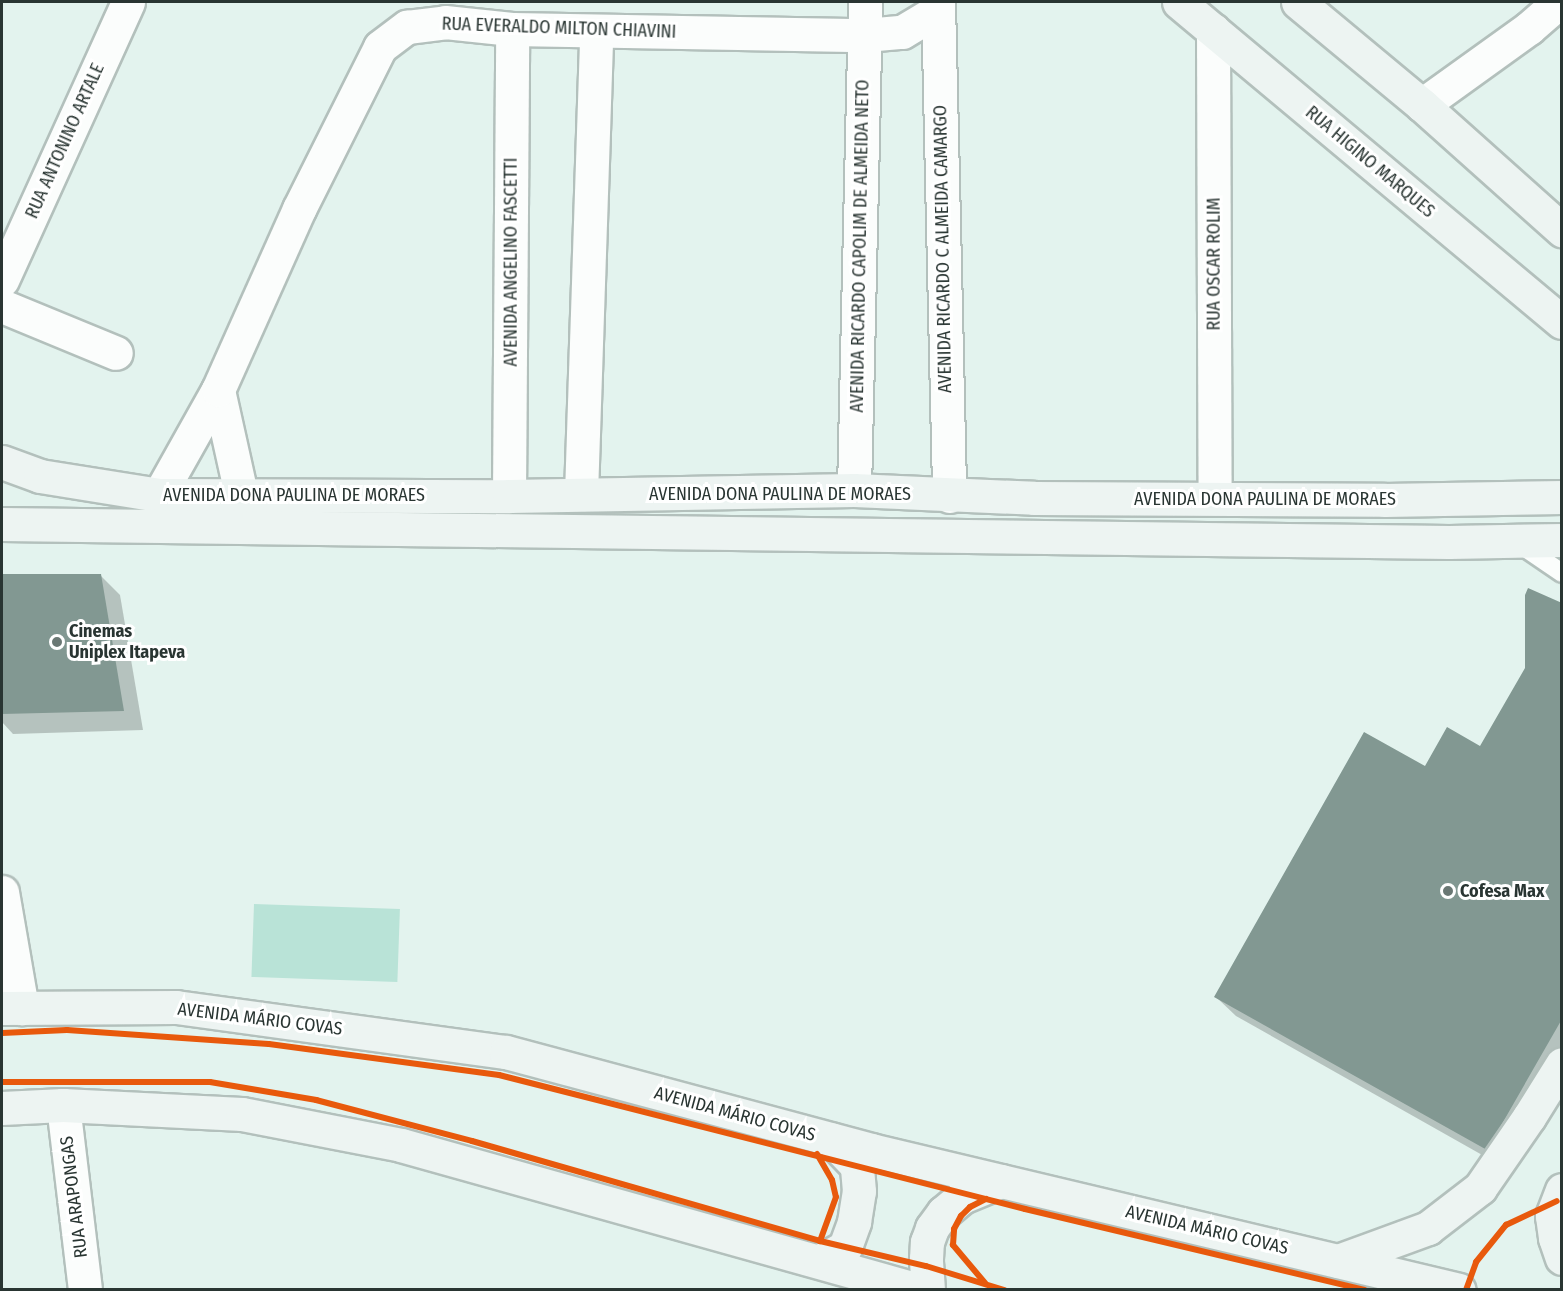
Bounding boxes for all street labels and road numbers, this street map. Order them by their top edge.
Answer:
street label: RUA EVERALDO MILTON CHIAVINI [441,13,677,43]
street label: RUA ANTONINO ARTALE [21,60,109,222]
street label: AVENIDA RICARDO CAPOLIM DE ALMEIDA NETO [846,79,874,413]
street label: RUA HIGINO MARQUES [1301,102,1439,222]
street label: AVENIDA RICARDO C ALMEIDA CAMARGO [930,105,956,393]
street label: AVENIDA ANGELINO FASCETTI [500,157,522,367]
street label: RUA OSCAR ROLIM [1203,197,1225,331]
street label: AVENIDA DONA PAULINA DE MORAES [649,483,911,505]
street label: AVENIDA DONA PAULINA DE MORAES [163,484,425,506]
street label: AVENIDA DONA PAULINA DE MORAES [1134,488,1396,510]
street label: AVENIDA MÁRIO COVAS [176,998,344,1040]
street label: AVENIDA MÁRIO COVAS [652,1082,818,1146]
street label: RUA ARAPONGAS [56,1135,92,1259]
street label: AVENIDA MÁRIO COVAS [1124,1201,1290,1259]

